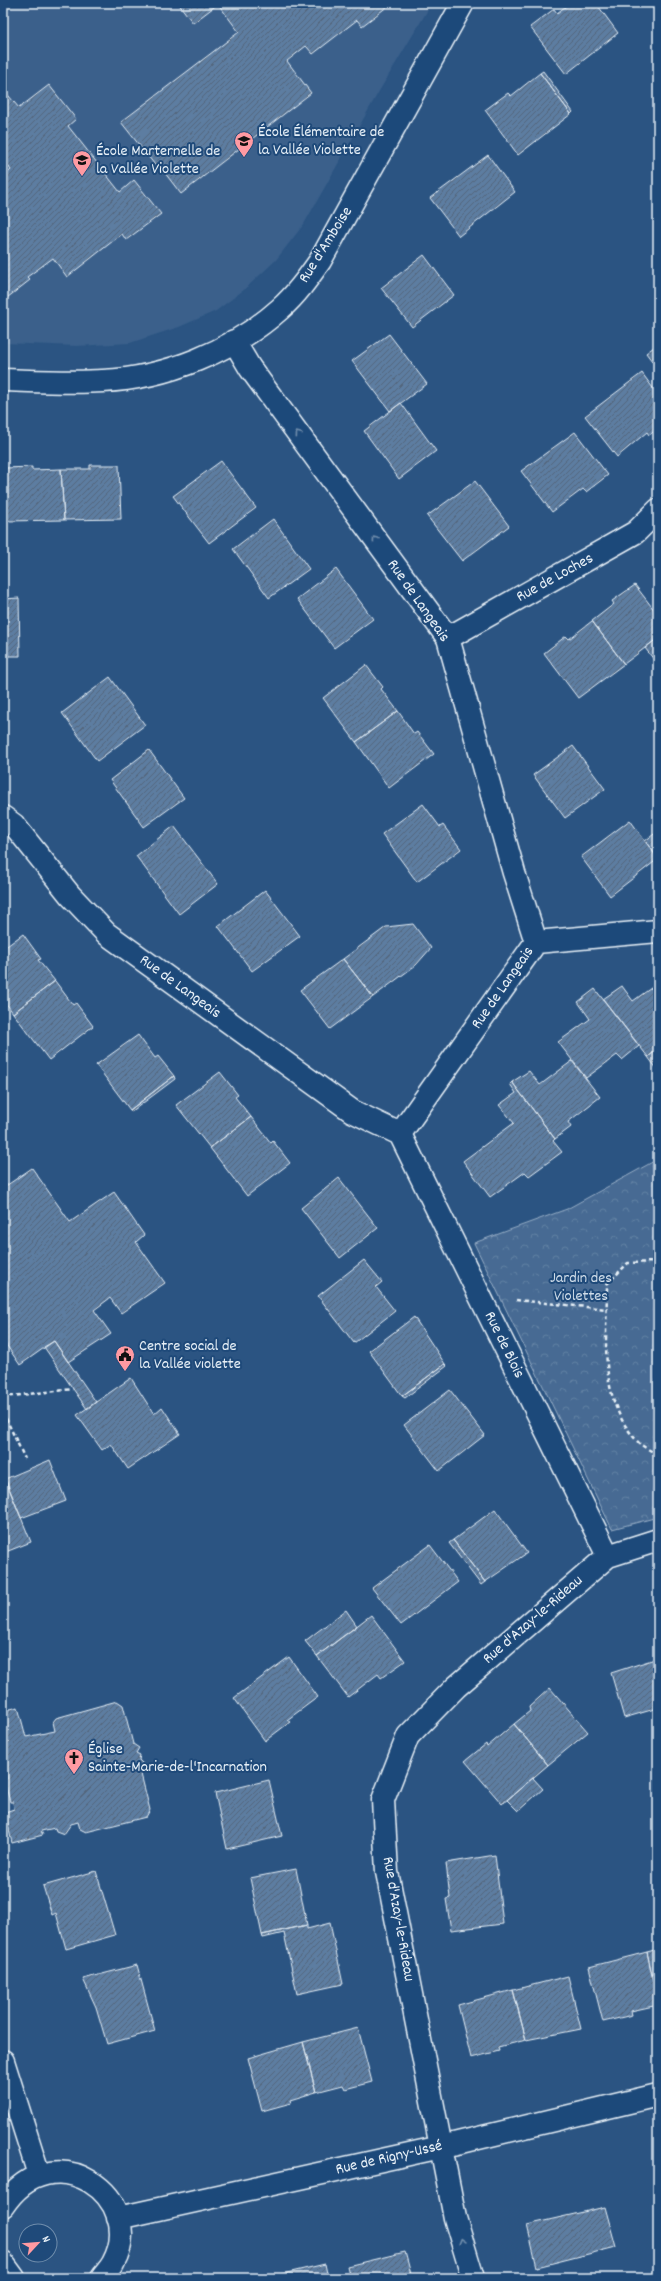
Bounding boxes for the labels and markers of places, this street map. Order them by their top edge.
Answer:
place label: École Élémentaire de la Vallée Violette [258,121,384,162]
school or university icon: École Élémentaire de la Vallée Violette [233,130,255,158]
place label: École Marternelle de la Vallée Violette [96,140,220,181]
school or university icon: École Marternelle de la Vallée Violette [71,149,93,177]
place label: Centre social de la Vallée violette [139,1335,241,1376]
public building icon: Centre social de la Vallée violette [114,1344,136,1372]
place label: Église Sainte-Marie-de-l'Incarnation [88,1738,267,1779]
church icon: Église Sainte-Marie-de-l'Incarnation [63,1747,85,1775]

